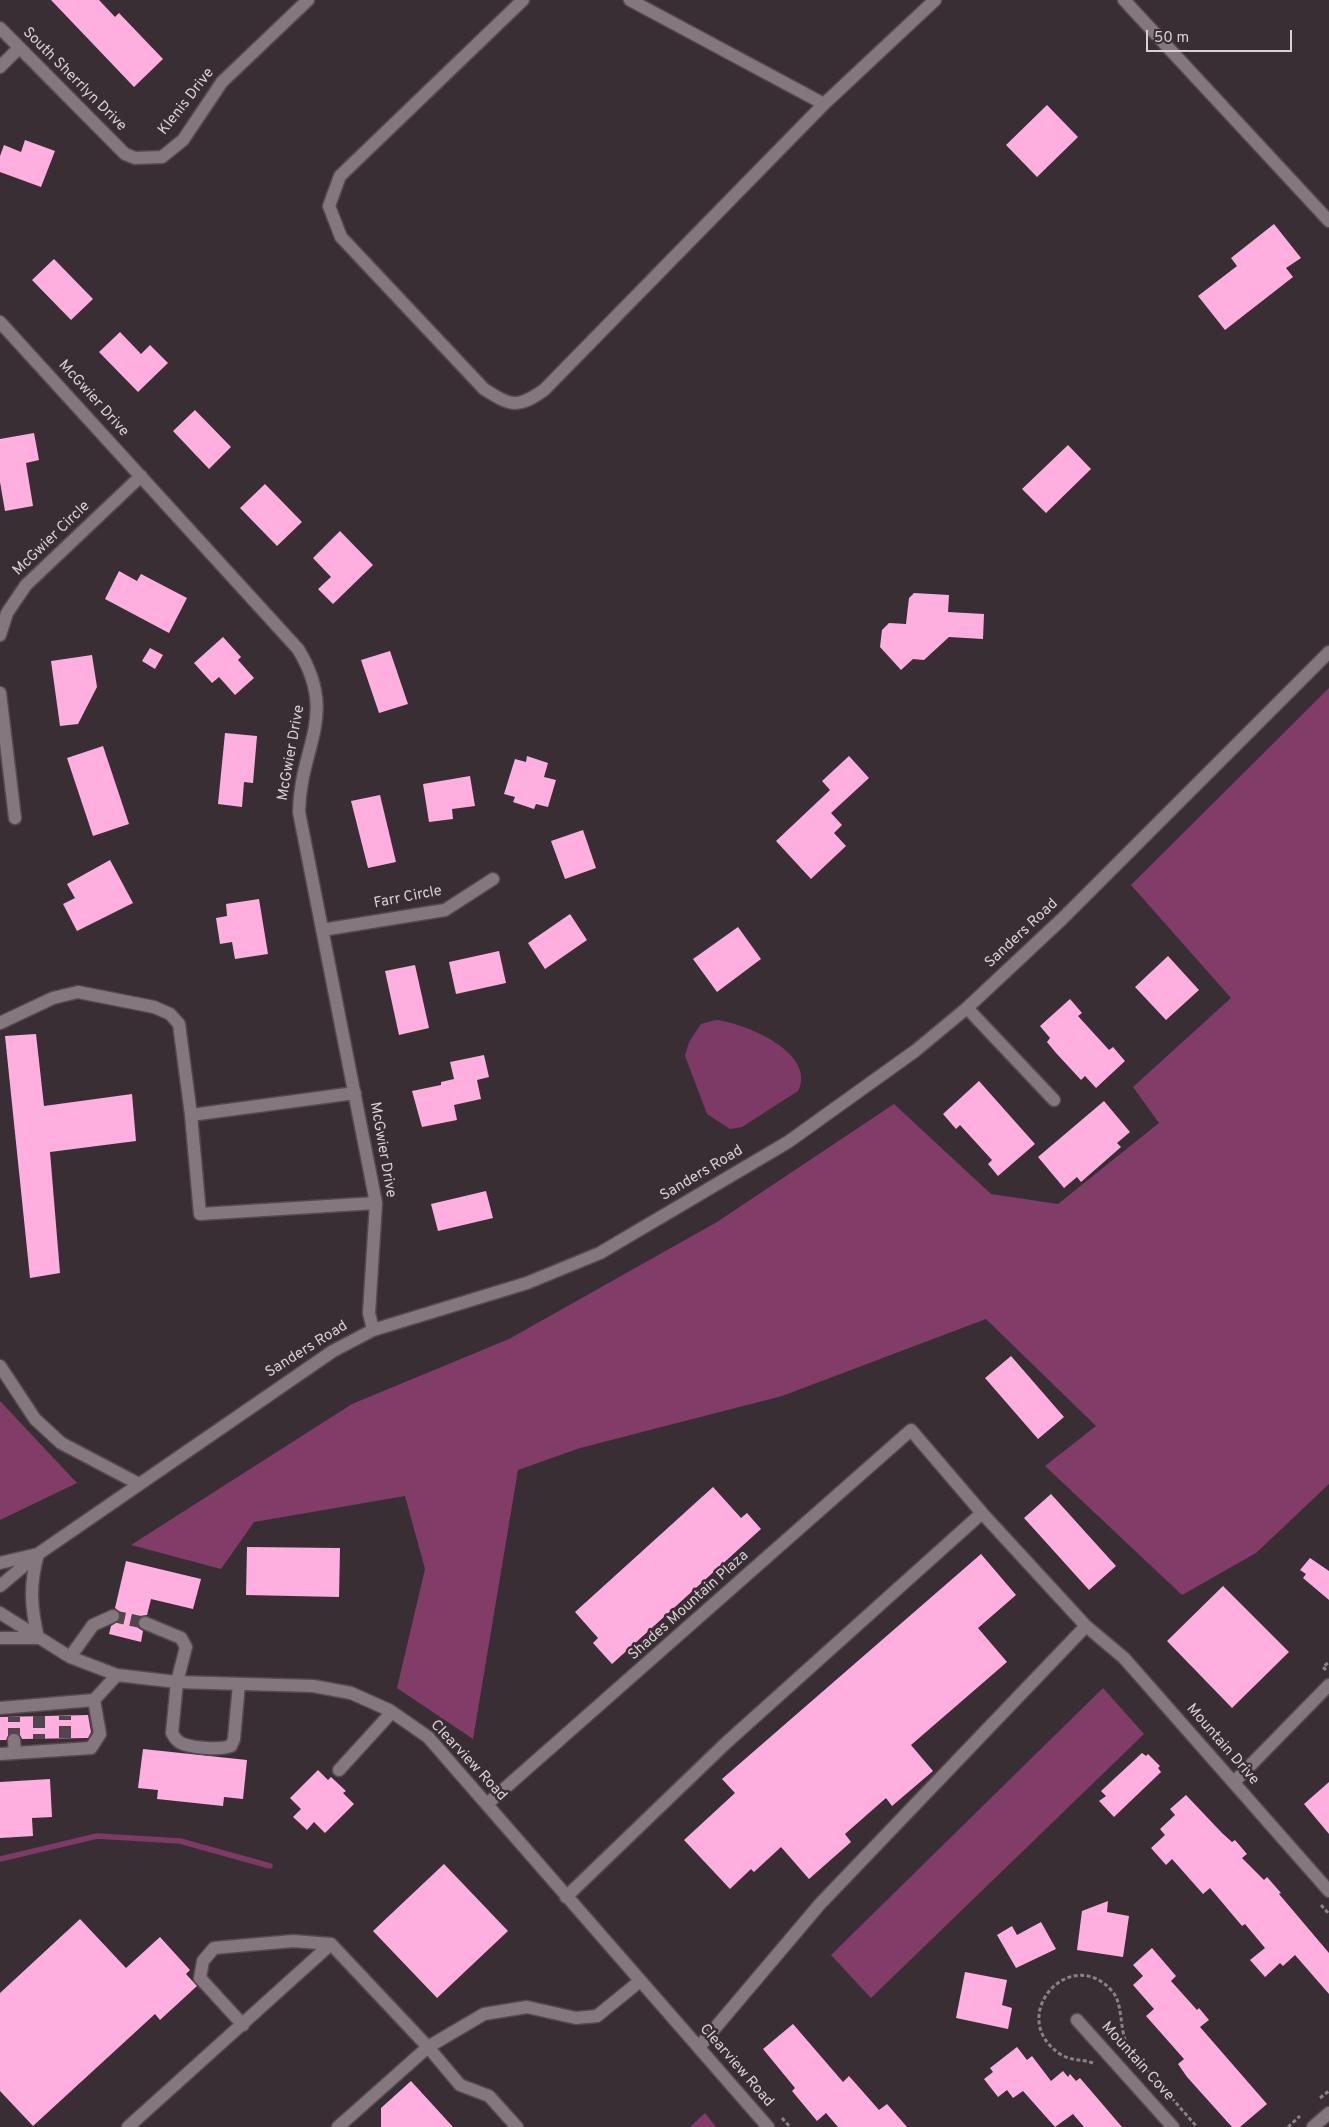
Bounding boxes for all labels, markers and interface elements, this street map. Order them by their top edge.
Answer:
scale bar [1149,20,1295,52]
street label: South Sherrlyn Drive [18,24,130,136]
text: 50 m [1154,29,1189,48]
street label: Klenis Drive [155,65,219,139]
street label: McGwier Drive [54,357,132,441]
street label: McGwier Circle [10,498,94,580]
street label: McGwier Drive [275,704,309,802]
street label: Farr Circle [372,883,444,913]
street label: Sanders Road [982,896,1062,972]
street label: McGwier Drive [365,1101,399,1199]
street label: Sanders Road [657,1142,747,1206]
street label: Sanders Road [263,1318,351,1382]
street label: Shades Mountain Plaza [625,1547,753,1665]
street label: Mountain Drive [1182,1701,1262,1789]
street label: Clearview Road [426,1717,510,1805]
street label: Mountain Cove [1097,2019,1177,2105]
street label: Clearview Road [695,2021,777,2111]

